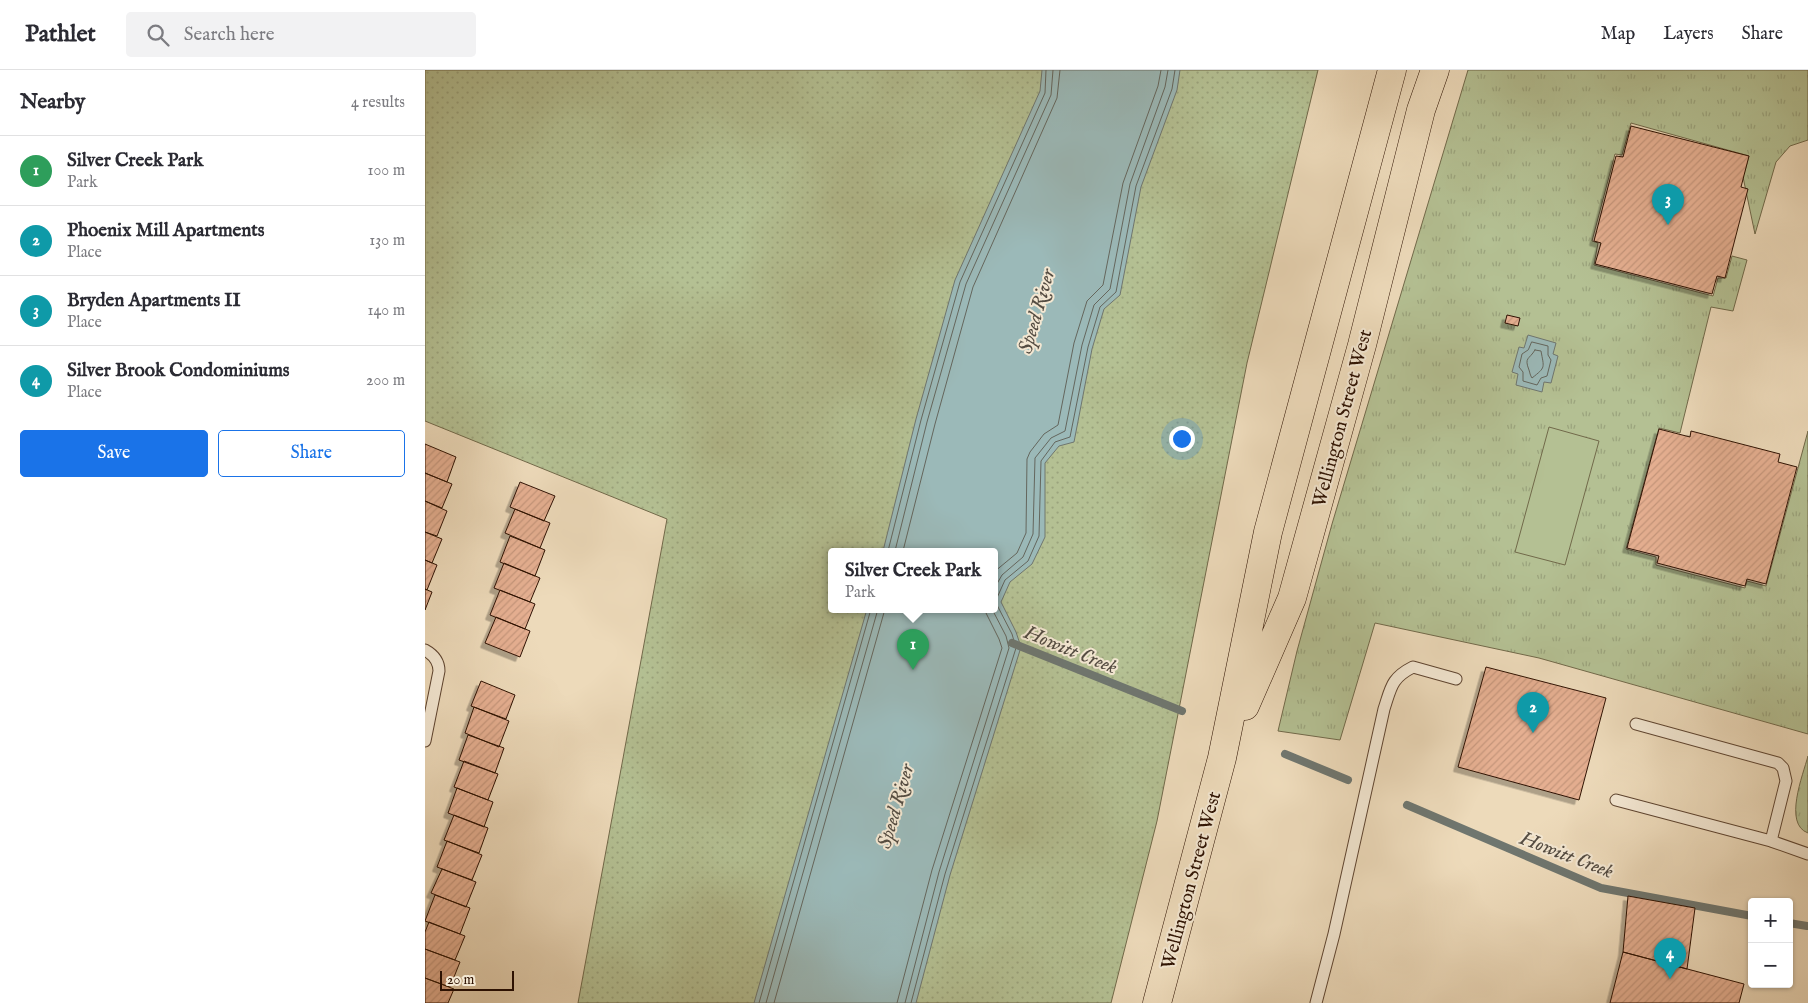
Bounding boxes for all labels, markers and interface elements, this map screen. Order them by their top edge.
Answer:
search box [126,12,476,57]
text: Pathlet [25,19,96,50]
icon: search [144,21,172,49]
text: Search here [184,23,274,47]
text: Map [1601,23,1635,46]
text: Layers [1663,23,1714,46]
text: Share [1742,23,1783,46]
text: Nearby [20,89,85,116]
text: 4 results [351,93,405,113]
text: Silver Creek Park [67,149,203,173]
text: 1 [33,161,39,181]
text: 100 m [368,161,405,181]
text: Park [67,173,97,193]
pin: 3 [1652,184,1684,225]
text: Phoenix Mill Apartments [67,219,265,243]
text: 2 [32,231,40,251]
text: 130 m [369,231,405,251]
text: Place [67,243,102,263]
water label: Speed River [1013,265,1062,357]
text: Bryden Apartments II [67,289,241,313]
text: 3 [33,301,39,321]
text: 140 m [367,301,405,321]
text: Place [67,313,102,333]
street label: Wellington Street West [1308,326,1378,510]
text: Silver Brook Condominiums [67,359,290,383]
text: 4 [32,371,40,391]
text: 200 m [366,371,405,391]
text: Place [67,383,102,403]
your location [1169,426,1195,452]
button: Save [20,430,208,477]
button: Share [218,430,405,477]
popup [828,548,998,613]
text: Silver Creek Park [845,559,981,583]
text: Park [845,583,875,603]
water label: Howitt Creek [1019,620,1121,680]
pin: 1 [897,629,929,670]
pin: 2 [1517,692,1549,733]
water label: Speed River [872,760,921,852]
street label: Wellington Street West [1157,788,1227,972]
water label: Howitt Creek [1515,826,1617,885]
map controls [1748,898,1793,988]
button: + [1748,898,1793,943]
pin: 4 [1654,938,1686,979]
button: − [1748,943,1793,988]
scale bar [440,968,514,991]
text: 20 m [447,971,474,989]

